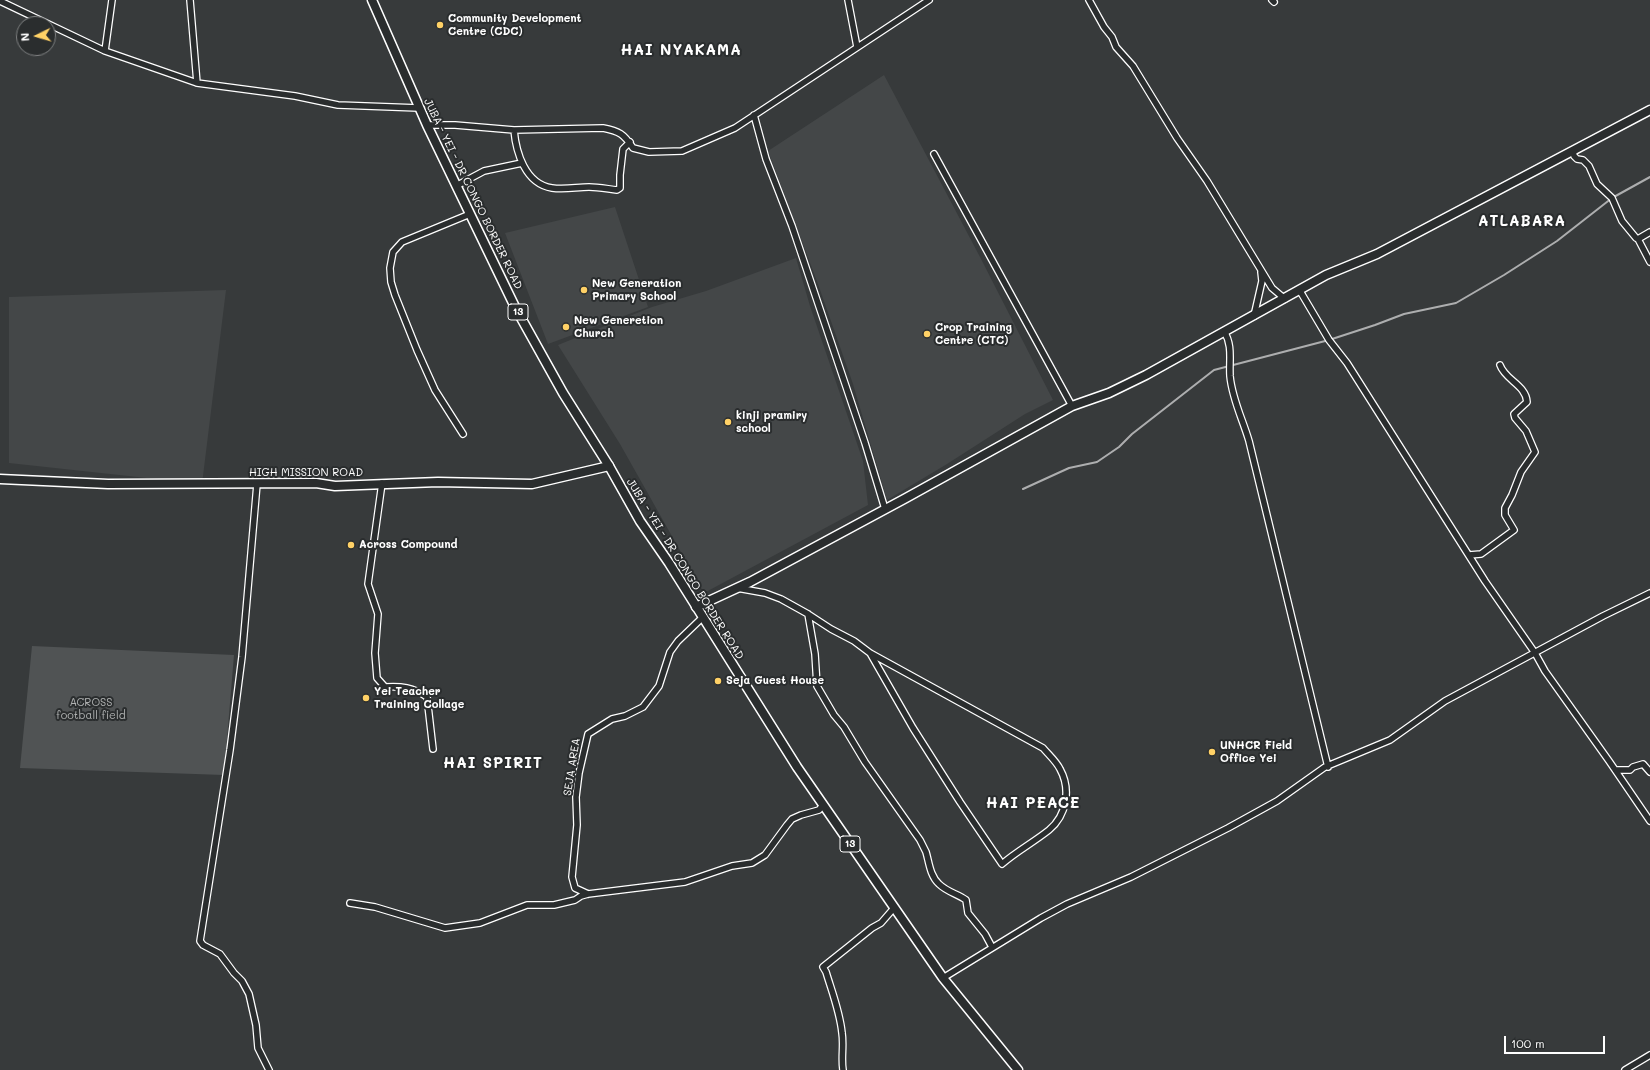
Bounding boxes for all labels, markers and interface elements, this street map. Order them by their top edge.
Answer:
place label: Community Development Centre (CDC) [448,12,581,38]
north arrow [16,16,56,56]
marker: Community Development Centre (CDC) [435,20,445,30]
text: N [17,32,32,42]
district label: HAI NYAKAMA [620,41,742,59]
street label: JUBA - YEI - DR CONGO BORDER ROAD [421,96,525,292]
district label: ATLABARA [1478,212,1566,230]
place label: New Generation Primary School [592,277,681,303]
marker: New Generation Primary School [579,285,589,295]
road number: 13 [508,304,528,320]
place label: New Generetion Church [574,314,663,340]
place label: Crop Training Centre (CTC) [935,321,1012,347]
marker: New Generetion Church [561,322,571,332]
marker: Crop Training Centre (CTC) [922,329,932,339]
place label: kinji pramiry school [736,409,807,435]
marker: kinji pramiry school [723,417,733,427]
street label: HIGH MISSION ROAD [249,466,363,480]
street label: JUBA - YEI - DR CONGO BORDER ROAD [624,476,746,662]
place label: Across Compound [359,538,457,552]
marker: Across Compound [346,540,356,550]
place label: Seja Guest House [726,674,824,688]
marker: Seja Guest House [713,676,723,686]
place label: Yei Teacher Training Collage [374,685,464,711]
marker: Yei Teacher Training Collage [361,693,371,703]
park label: ACROSS football field [56,696,126,722]
street label: SEJA AREA [561,737,583,797]
place label: UNHCR Field Office Yei [1220,739,1292,765]
marker: UNHCR Field Office Yei [1207,747,1217,757]
district label: HAI SPIRIT [443,754,543,772]
district label: HAI PEACE [986,794,1080,812]
road number: 13 [840,836,860,852]
scale bar [1506,1028,1607,1054]
text: 100 m [1511,1035,1545,1051]

